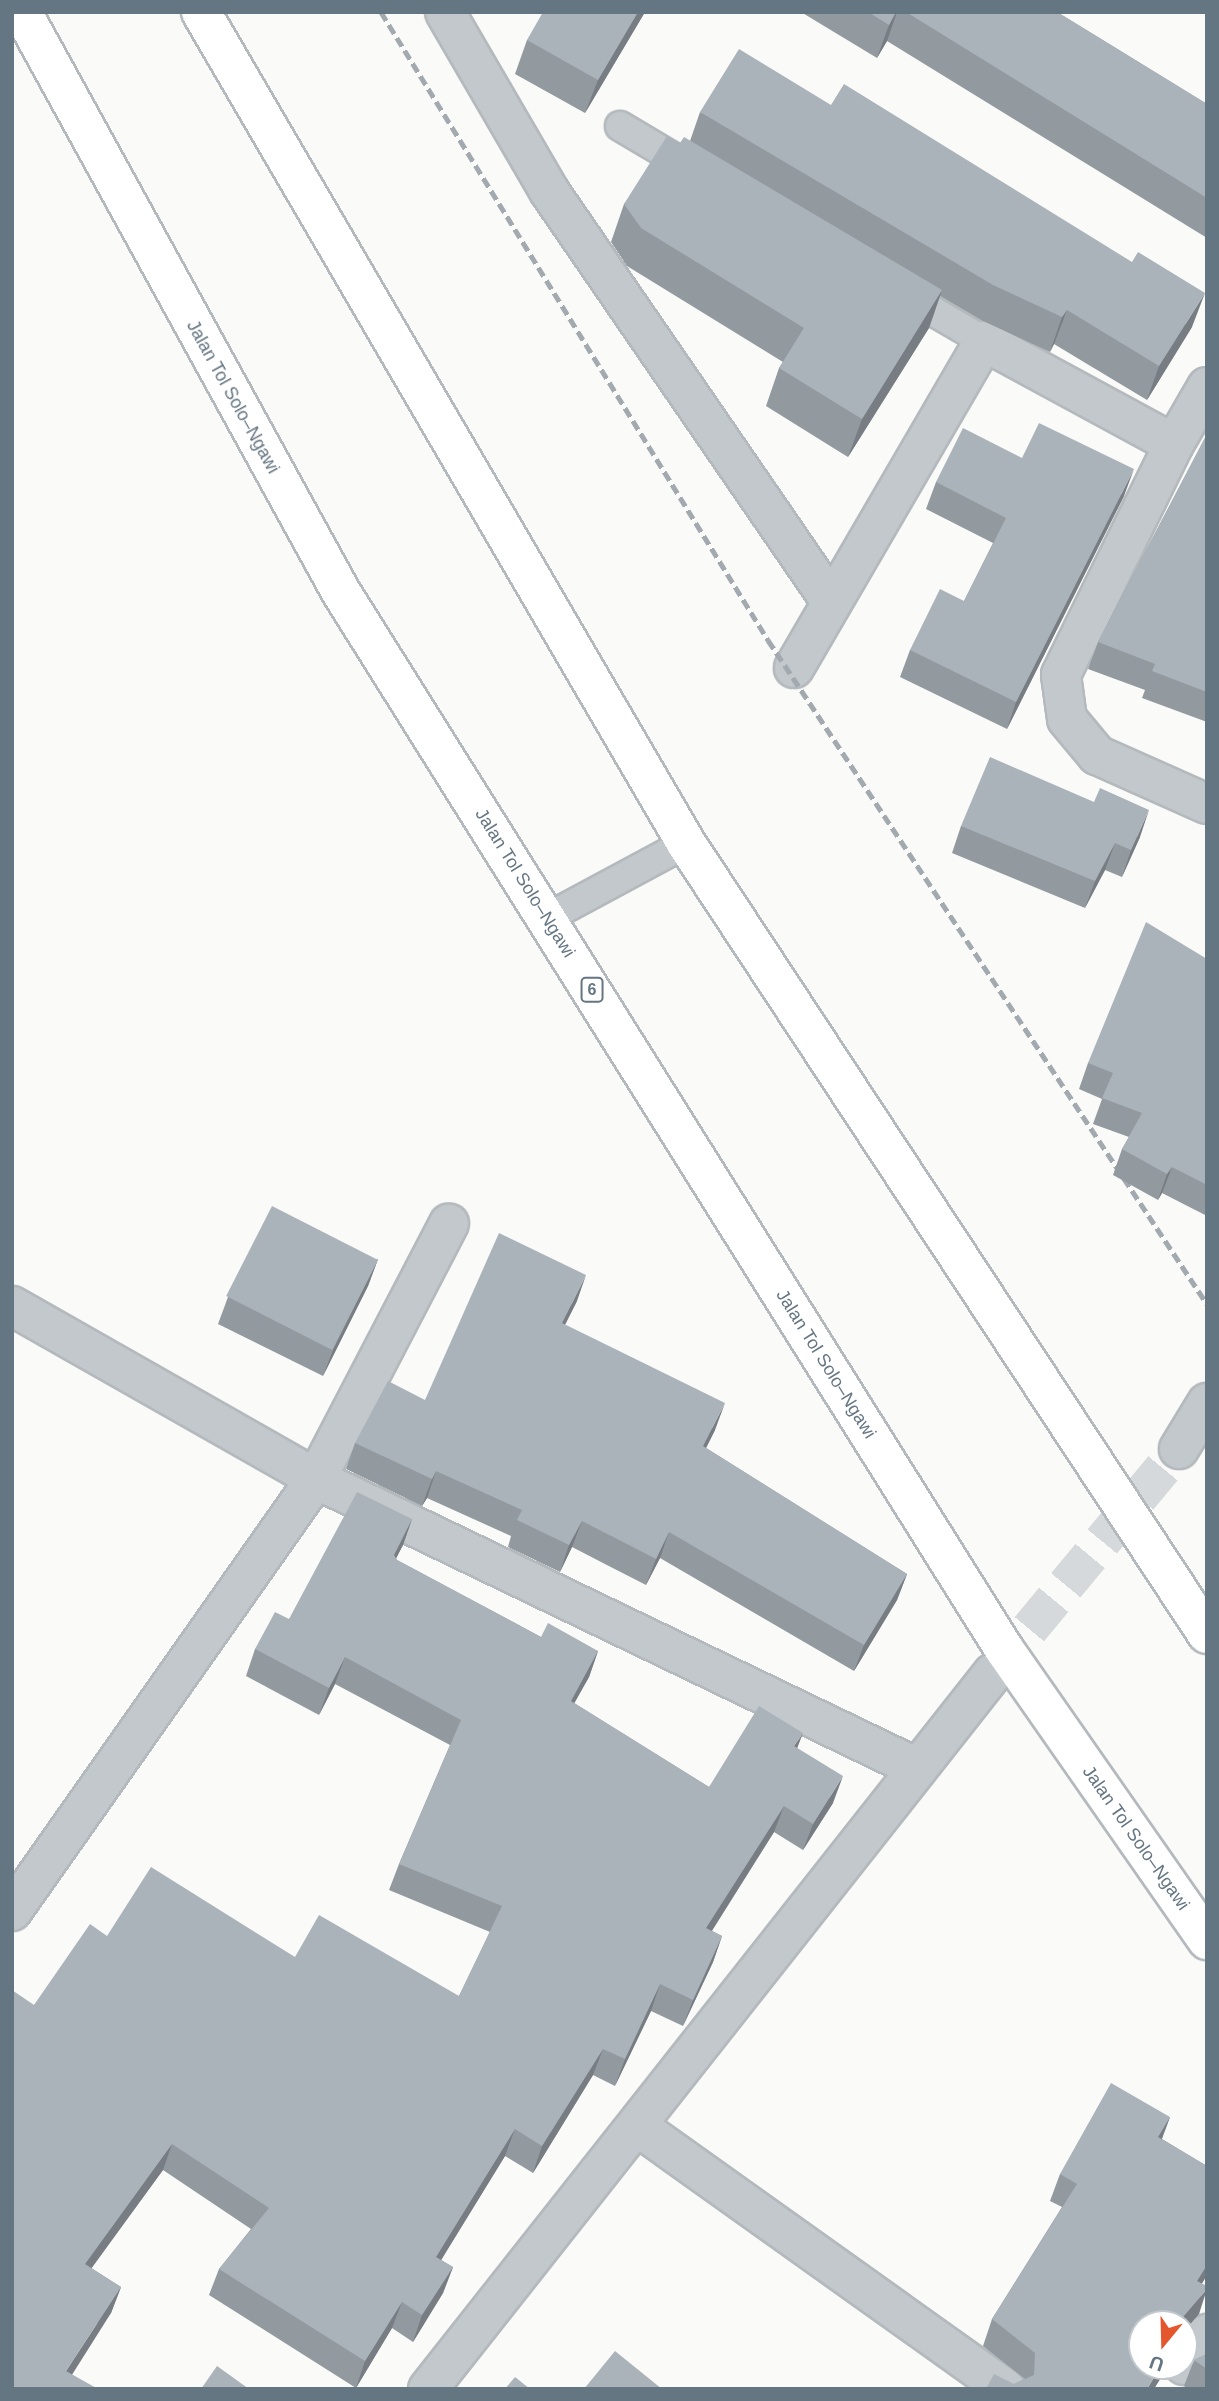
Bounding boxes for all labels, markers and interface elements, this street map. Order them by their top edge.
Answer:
street label: Jalan Tol Solo–Ngawi [182,317,284,477]
street label: Jalan Tol Solo–Ngawi [470,804,580,962]
road number: 6 [580,978,604,1002]
street label: Jalan Tol Solo–Ngawi [771,1285,881,1443]
street label: Jalan Tol Solo–Ngawi [1078,1761,1194,1915]
north arrow [1128,2310,1198,2380]
text: U [1147,2351,1167,2376]

